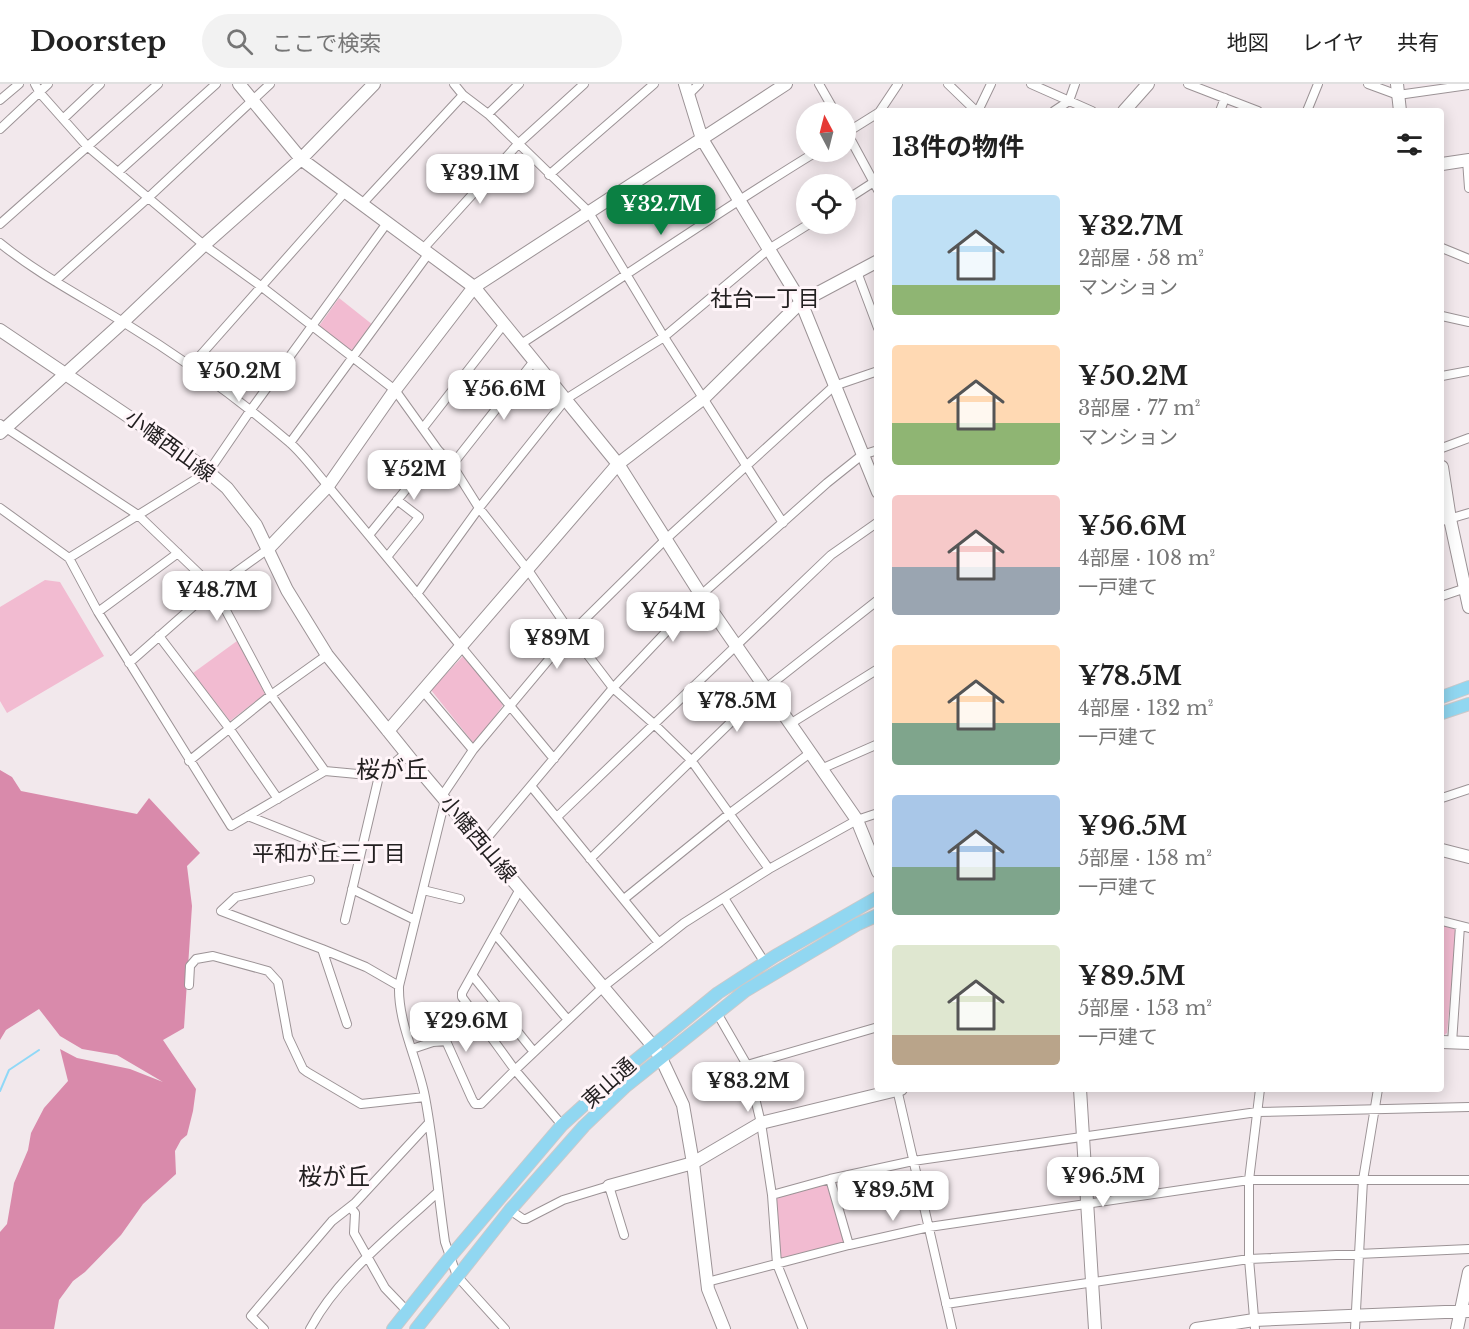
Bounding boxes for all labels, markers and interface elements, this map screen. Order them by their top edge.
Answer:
search box [202,14,622,68]
text: Doorstep [30,24,166,59]
icon: search [223,25,256,58]
text: ここで検索 [271,30,381,57]
text: 地図 [1227,30,1269,56]
text: レイヤ [1302,30,1364,56]
text: 共有 [1397,30,1439,56]
north arrow [796,102,856,162]
map controls [796,102,856,234]
icon: filters [1393,128,1426,161]
text: 13件の物件 [892,131,1024,163]
pin: ¥39.1M [431,154,529,205]
text: ¥39.1M [440,161,520,185]
button: locate [796,174,856,234]
pin: ¥32.7M [612,185,710,236]
text: ¥32.7M [620,192,702,216]
text: ¥32.7M [1078,210,1184,242]
icon: home [940,219,1012,291]
text: 2部屋 · 58 m² [1078,246,1204,270]
text: マンション [1078,275,1178,299]
district label: 社台一丁目 [710,285,820,312]
pin: ¥50.2M [190,352,288,403]
text: ¥50.2M [197,359,281,383]
text: ¥50.2M [1078,360,1188,392]
icon: home [940,369,1012,441]
pin: ¥56.6M [455,370,553,421]
text: ¥56.6M [462,377,546,401]
text: 3部屋 · 77 m² [1078,396,1200,420]
street label: 小幡西山線 [120,405,220,487]
text: マンション [1078,425,1178,449]
pin: ¥52M [378,450,450,501]
text: ¥52M [382,457,446,481]
text: ¥56.6M [1078,510,1187,542]
icon: home [940,519,1012,591]
text: 4部屋 · 108 m² [1078,546,1215,570]
pin: ¥48.7M [168,571,266,622]
text: 一戸建て [1078,575,1158,599]
text: ¥48.7M [176,578,258,602]
pin: ¥54M [637,592,709,643]
text: ¥54M [640,599,706,623]
pin: ¥89M [521,619,593,670]
text: ¥89M [524,626,590,650]
text: ¥78.5M [1078,660,1182,692]
icon: home [940,669,1012,741]
pin: ¥78.5M [688,682,786,733]
text: ¥78.5M [697,689,777,713]
text: 4部屋 · 132 m² [1078,696,1213,720]
text: 一戸建て [1078,725,1158,749]
district label: 桜が丘 [356,755,428,784]
street label: 小幡西山線 [434,790,522,888]
text: ¥96.5M [1078,810,1187,842]
icon: home [940,819,1012,891]
district label: 平和が丘三丁目 [252,840,406,867]
text: 5部屋 · 158 m² [1078,846,1212,870]
text: 一戸建て [1078,875,1158,899]
text: ¥89.5M [1078,960,1185,992]
icon: home [940,969,1012,1041]
text: 5部屋 · 153 m² [1078,996,1212,1020]
pin: ¥29.6M [417,1002,515,1053]
text: ¥29.6M [424,1009,508,1033]
text: 一戸建て [1078,1025,1158,1049]
street label: 東山通 [577,1052,641,1114]
pin: ¥83.2M [699,1062,797,1113]
text: ¥83.2M [706,1069,790,1093]
pin: ¥96.5M [1054,1157,1152,1208]
district label: 桜が丘 [298,1162,370,1191]
text: ¥96.5M [1061,1164,1145,1188]
pin: ¥89.5M [844,1171,942,1222]
text: ¥89.5M [852,1178,934,1202]

